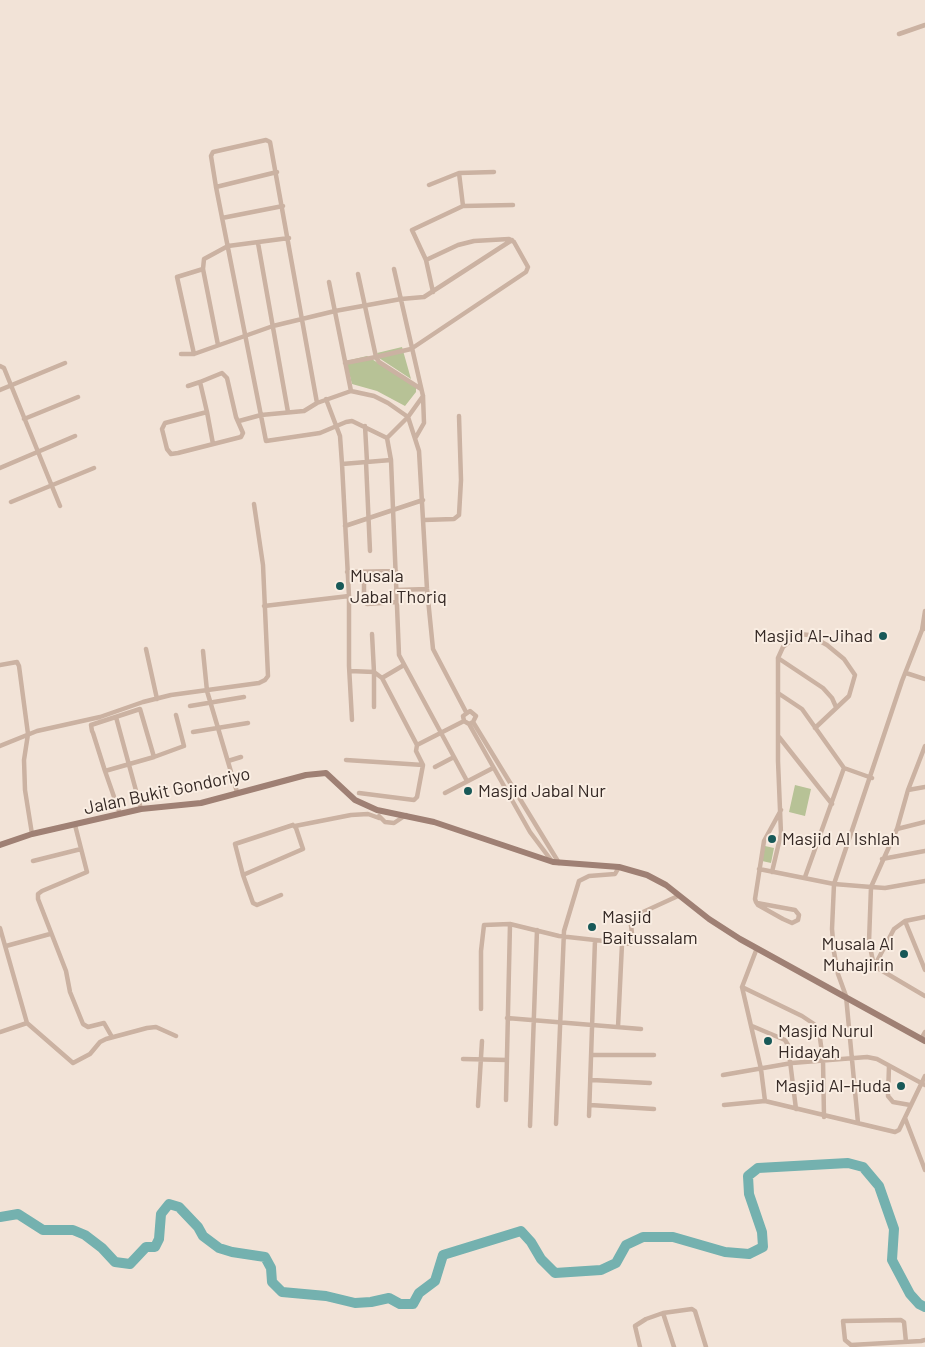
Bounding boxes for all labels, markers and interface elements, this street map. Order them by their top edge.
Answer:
place label: Musala Jabal Thoriq [350,565,447,608]
marker: Musala Jabal Thoriq [334,580,346,592]
place label: Masjid Al-Jihad [754,625,873,647]
marker: Masjid Al-Jihad [877,630,889,642]
street label: Jalan Bukit Gondoriyo [82,763,252,819]
place label: Masjid Jabal Nur [478,780,606,802]
marker: Masjid Jabal Nur [462,785,474,797]
place label: Masjid Al Ishlah [782,828,900,850]
marker: Masjid Al Ishlah [766,833,778,845]
place label: Masjid Baitussalam [602,906,698,949]
marker: Masjid Baitussalam [586,921,598,933]
place label: Musala Al Muhajirin [822,933,894,976]
marker: Musala Al Muhajirin [898,948,910,960]
place label: Masjid Nurul Hidayah [778,1020,873,1062]
marker: Masjid Nurul Hidayah [762,1035,774,1047]
place label: Masjid Al-Huda [775,1075,891,1097]
marker: Masjid Al-Huda [895,1080,907,1092]

